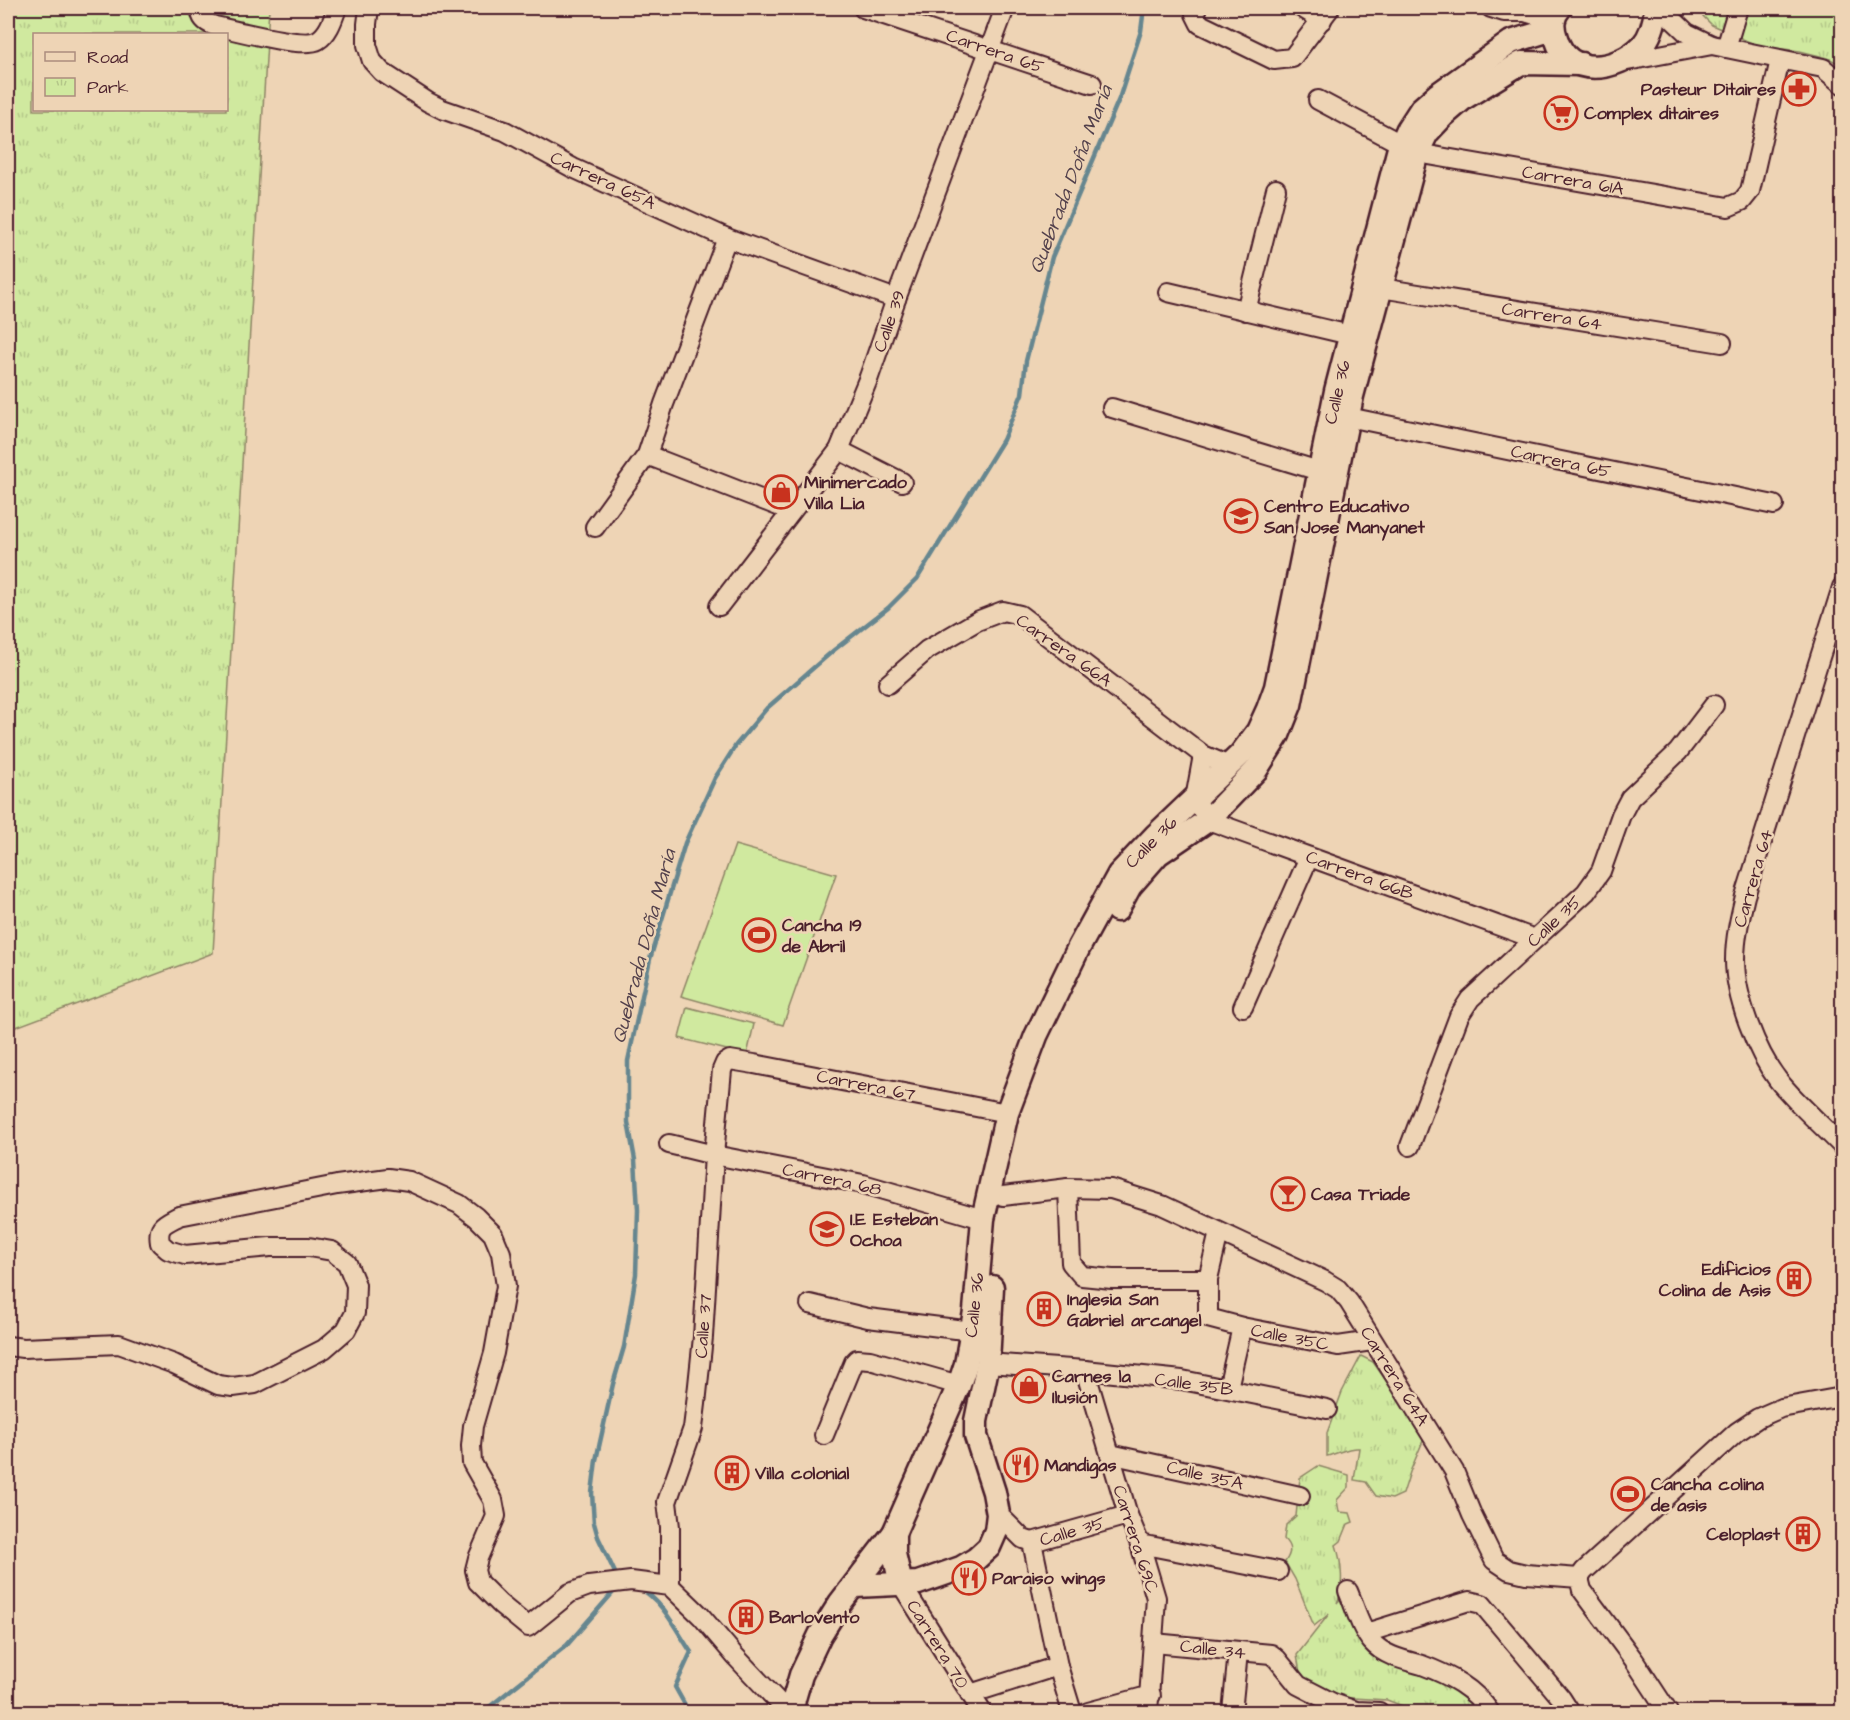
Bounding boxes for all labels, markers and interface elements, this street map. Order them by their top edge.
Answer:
street label: Carrera 65 [943,23,1047,80]
legend [33,33,228,111]
text: Road [87,45,128,70]
pharmacy icon: Pasteur Ditaires [1781,71,1817,107]
text: Park [87,75,129,100]
place label: Pasteur Ditaires [1641,77,1776,102]
water label: Quebrada Doña María [1022,80,1120,277]
supermarket icon: Complex ditaires [1543,95,1579,131]
place label: Complex ditaires [1584,101,1719,126]
street label: Carrera 65A [546,145,660,216]
street label: Carrera 61A [1520,159,1626,202]
street label: Calle 39 [867,287,912,355]
street label: Carrera 64 [1500,296,1604,337]
street label: Calle 36 [1318,358,1357,427]
street label: Carrera 65 [1508,439,1614,484]
place label: Minimercado Villa Lia [803,470,908,516]
shop icon: Minimercado Villa Lia [763,474,799,510]
place label: Centro Educativo San Jose Manyanet [1263,494,1425,541]
school or university icon: Centro Educativo San Jose Manyanet [1223,498,1259,534]
street label: Carrera 66A [1011,608,1117,693]
street label: Calle 36 [1120,811,1183,874]
street label: Carrera 64 [1727,826,1779,930]
street label: Carrera 66B [1302,844,1417,907]
water label: Quebrada Doña María [605,846,684,1046]
street label: Calle 35 [1522,889,1587,953]
place label: Cancha 19 de Abril [781,913,862,959]
sports icon: Cancha 19 de Abril [741,917,777,953]
street label: Carrera 67 [814,1064,917,1107]
street label: Carrera 68 [780,1157,884,1202]
bar icon: Casa Triade [1270,1176,1306,1212]
place label: Casa Triade [1311,1182,1411,1207]
place label: I.E Esteban Ochoa [850,1207,938,1253]
school or university icon: I.E Esteban Ochoa [809,1211,845,1247]
place label: Edificios Colina de Asis [1659,1257,1771,1303]
building icon: Edificios Colina de Asis [1776,1261,1812,1297]
street label: Calle 36 [959,1271,990,1339]
place label: Inglesia San Gabriel arcangel [1067,1287,1202,1334]
building icon: Inglesia San Gabriel arcangel [1026,1291,1062,1327]
street label: Calle 37 [689,1293,718,1359]
street label: Calle 35C [1249,1318,1331,1357]
street label: Carrera 64A [1354,1322,1435,1431]
place label: Carnes la Ilusión [1052,1364,1132,1410]
street label: Calle 35B [1153,1367,1235,1402]
shop icon: Carnes la Ilusión [1011,1368,1047,1404]
restaurant icon: Mandigas [1003,1447,1039,1483]
place label: Mandigas [1044,1453,1116,1479]
building icon: Villa colonial [714,1455,750,1491]
street label: Calle 35A [1164,1455,1246,1497]
place label: Villa colonial [754,1461,849,1486]
place label: Cancha colina de asis [1650,1472,1765,1518]
sports icon: Cancha colina de asis [1610,1476,1646,1512]
street label: Carrera 69C [1106,1482,1165,1597]
street label: Calle 35 [1037,1510,1108,1553]
building icon: Celoplast [1785,1516,1821,1552]
place label: Celoplast [1706,1522,1781,1547]
restaurant icon: Paraiso wings [951,1560,987,1596]
place label: Paraiso wings [992,1566,1105,1592]
street label: Carrera 70 [900,1595,975,1693]
building icon: Barlovento [728,1599,764,1635]
place label: Barlovento [769,1605,860,1630]
street label: Calle 34 [1179,1634,1247,1665]

